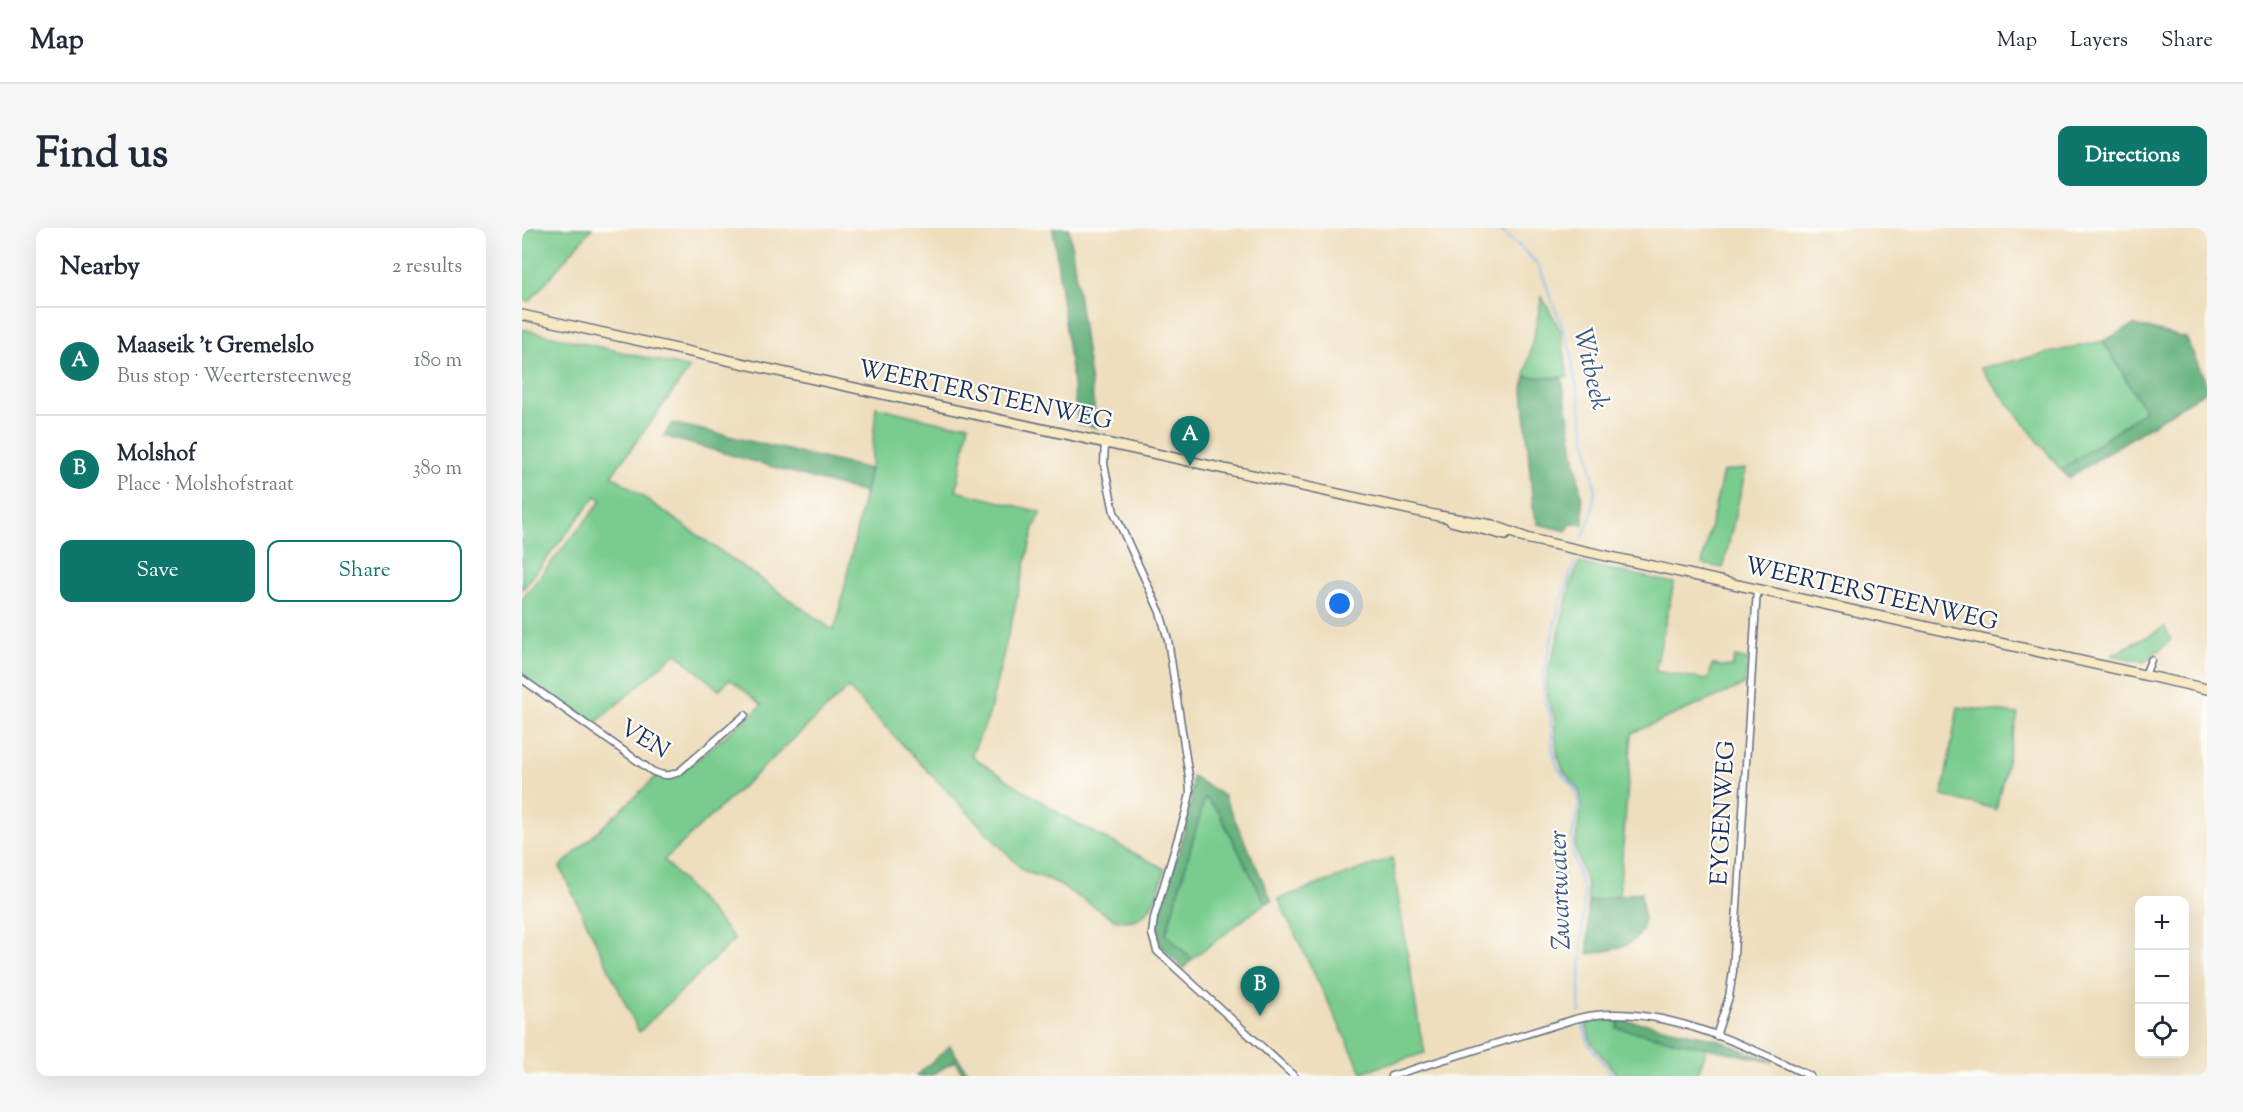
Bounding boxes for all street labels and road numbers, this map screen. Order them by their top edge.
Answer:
street label: WEERTERSTEENWEG [855,352,1115,440]
street label: WEERTERSTEENWEG [1741,549,2001,641]
street label: VEN [613,712,675,768]
street label: EYGENWEG [1703,740,1745,886]

